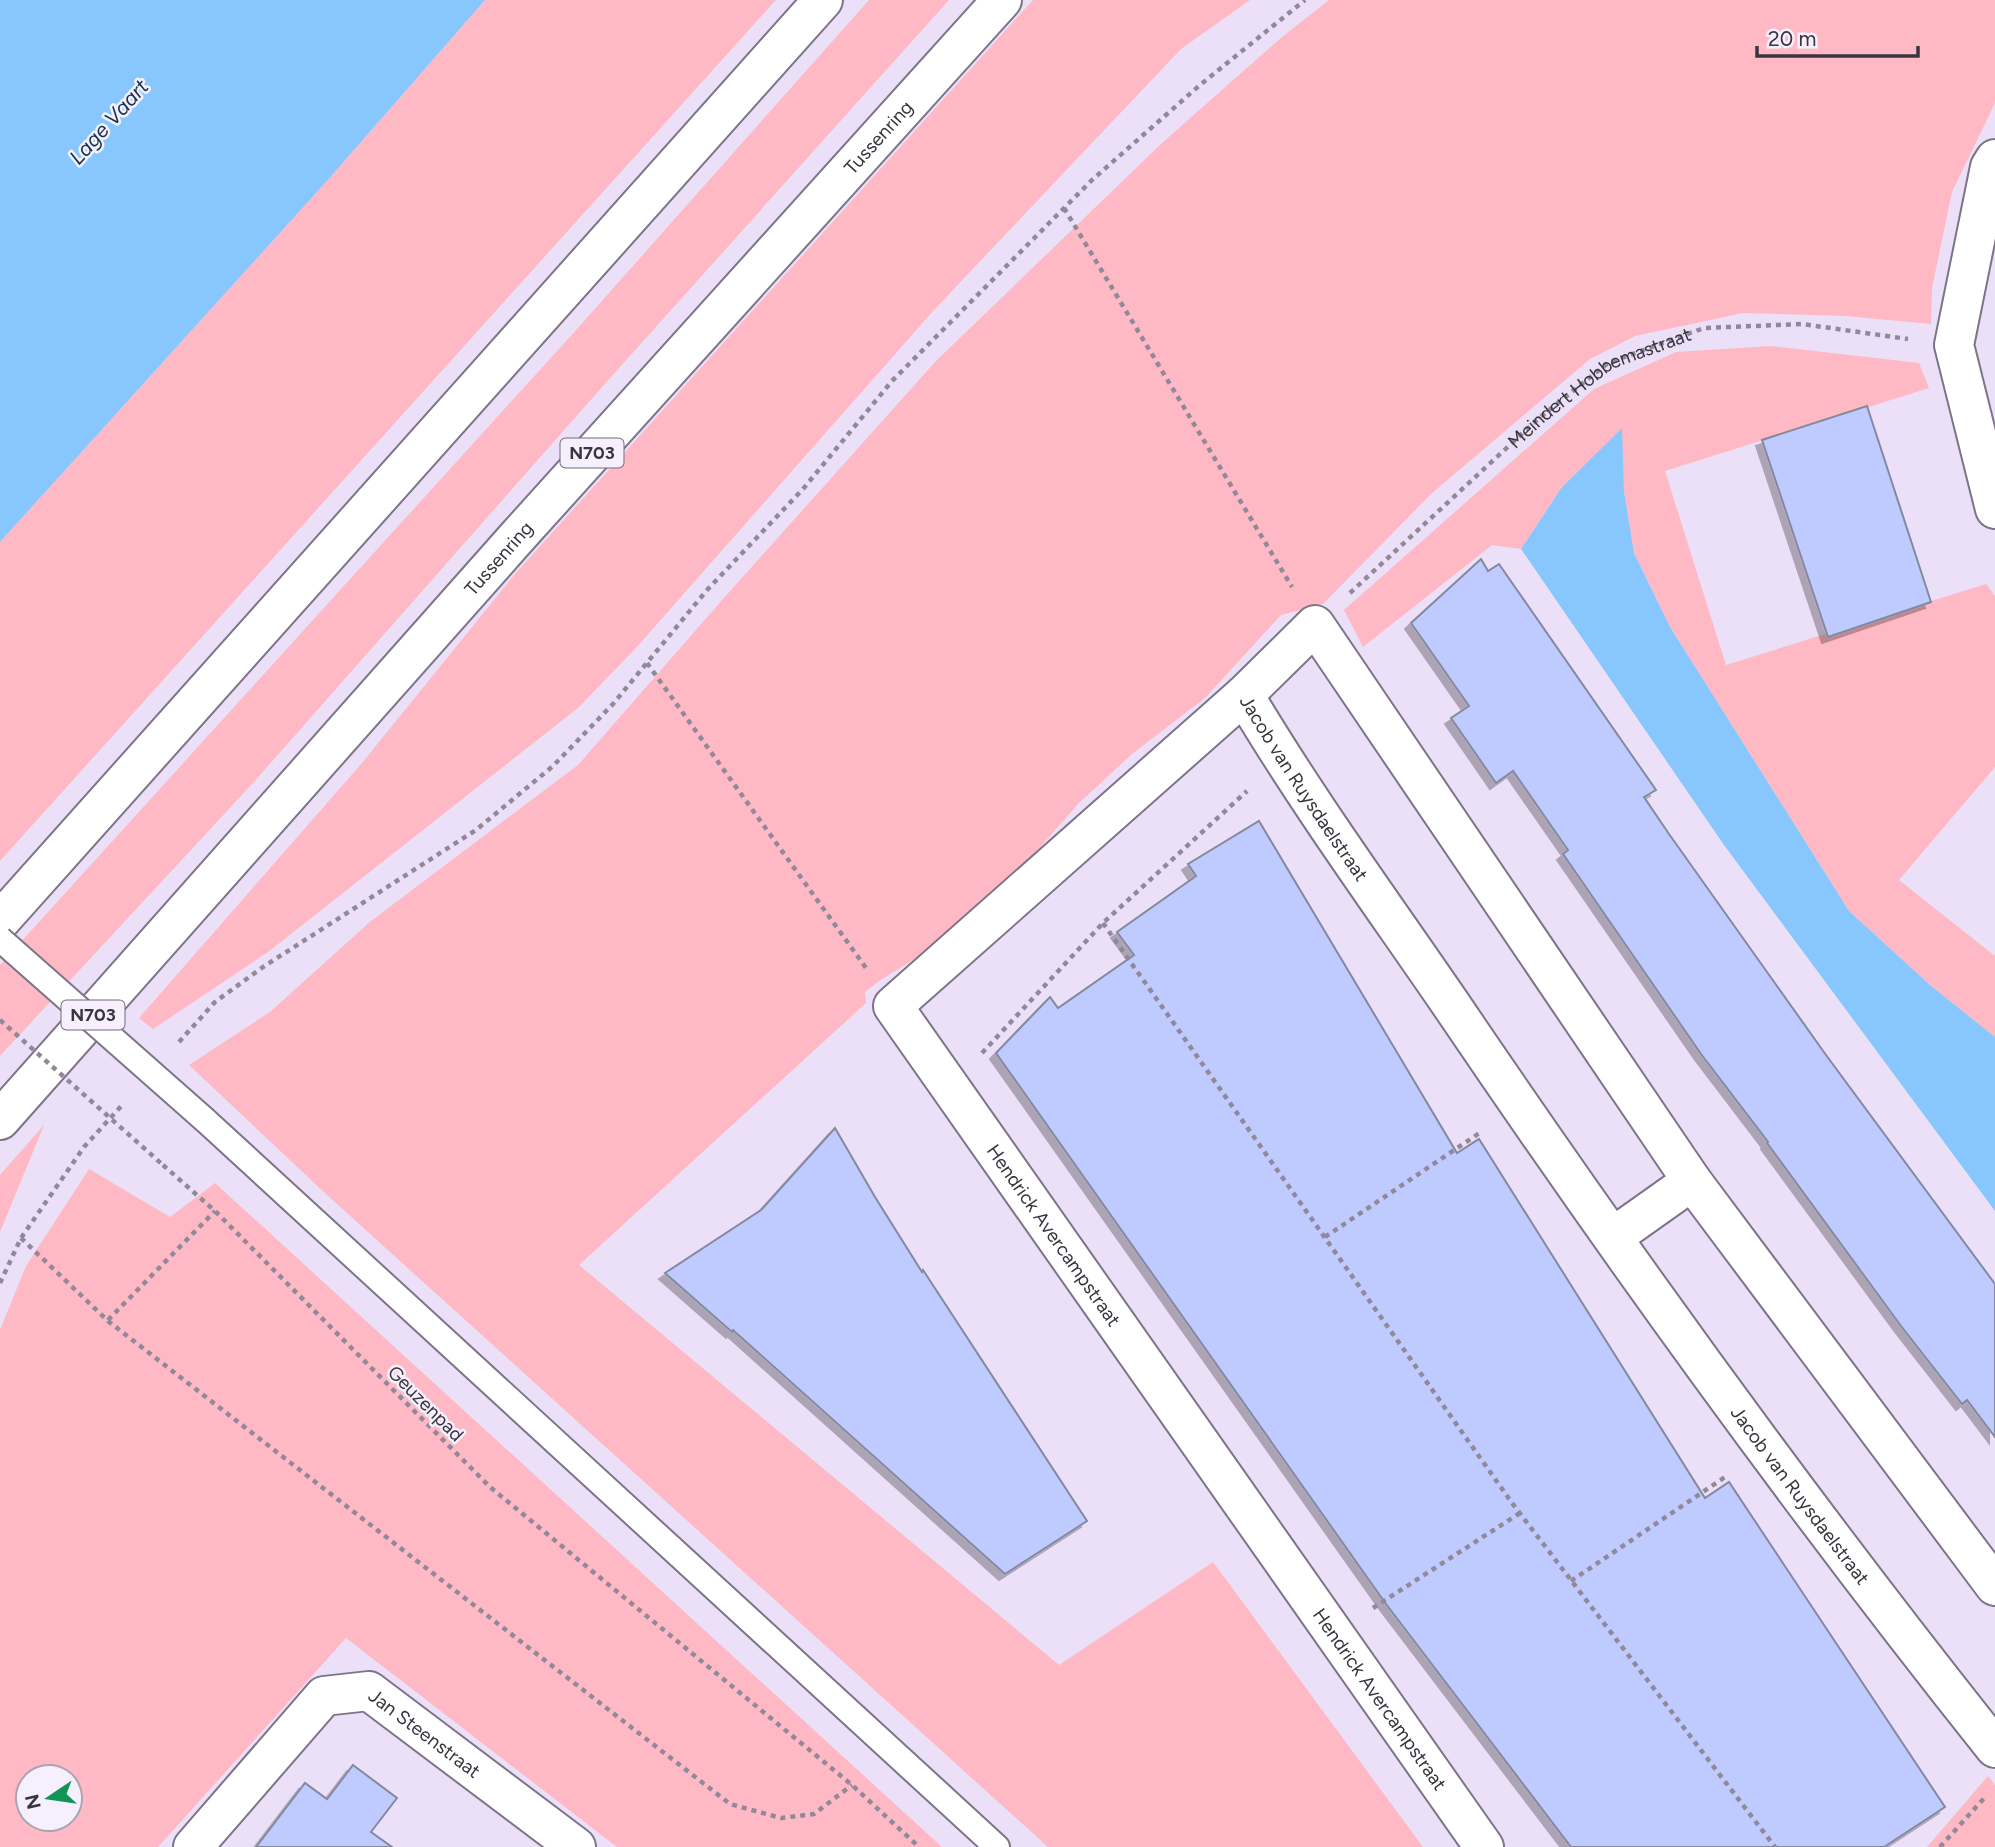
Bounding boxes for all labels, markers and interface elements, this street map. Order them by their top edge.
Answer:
scale bar [1757,14,1918,58]
text: 20 m [1768,26,1816,51]
water label: Lage Vaart [64,73,154,169]
street label: Tussenring [839,96,918,179]
street label: Meindert Hobbemastraat [1503,323,1694,453]
road number: N703 [560,438,624,467]
street label: Tussenring [460,517,538,600]
street label: Jacob van Ruysdaelstraat [1235,691,1373,886]
road number: N703 [62,1000,124,1030]
street label: Hendrick Avercampstraat [982,1140,1125,1331]
street label: Geuzenpad [383,1361,468,1446]
street label: Jacob van Ruysdaelstraat [1726,1402,1874,1589]
street label: Hendrick Avercampstraat [1308,1604,1451,1795]
street label: Jan Steenstraat [364,1684,485,1783]
north arrow [14,1763,84,1833]
text: N [20,1792,46,1811]

